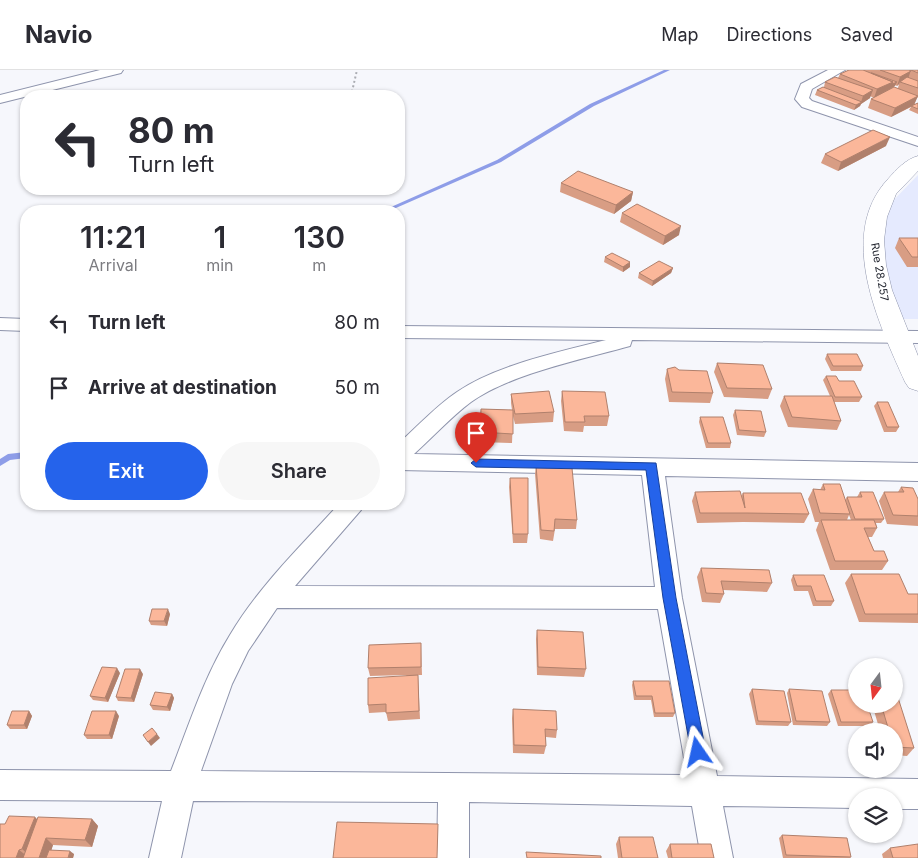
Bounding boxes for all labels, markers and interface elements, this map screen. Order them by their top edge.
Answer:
text: Navio [25,20,92,49]
text: Map [661,24,699,45]
text: Directions [727,24,812,45]
text: Saved [840,24,893,45]
text: 80 m [128,109,215,151]
icon: left [45,110,110,175]
text: Turn left [128,151,214,177]
text: 11:21 [80,219,146,255]
text: 1 [214,219,226,255]
text: 130 [293,219,345,255]
street label: Rue 28.257 [868,242,892,302]
text: Arrival [88,255,138,275]
text: min [206,255,234,275]
text: m [312,255,326,275]
icon: left [45,309,73,337]
text: Turn left [88,311,166,334]
text: 80 m [334,311,380,334]
icon: arrive [45,374,73,402]
text: Arrive at destination [88,376,277,399]
text: 50 m [334,376,380,399]
pin [455,412,497,463]
icon: arrive [462,419,490,447]
button: Exit [45,442,208,500]
button: Share [218,442,380,500]
north arrow [848,658,902,712]
map controls [848,658,903,843]
button: sound [848,723,903,778]
position arrow [671,725,723,777]
button: layers [848,788,903,843]

